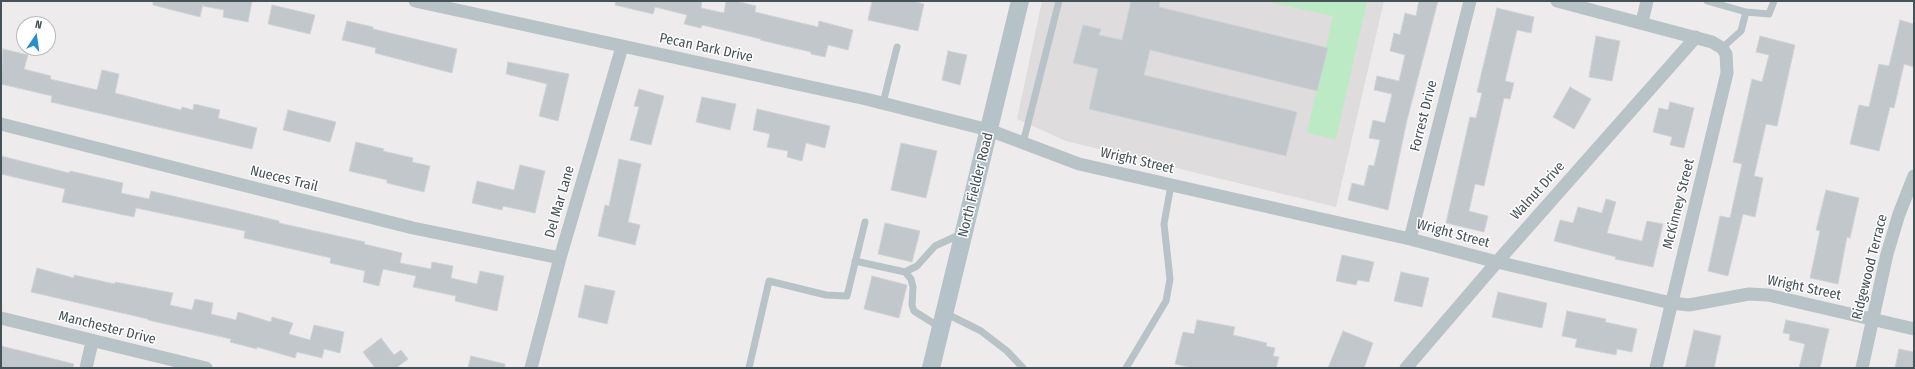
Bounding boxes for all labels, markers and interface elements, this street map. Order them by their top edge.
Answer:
north arrow [16,16,56,56]
text: N [34,18,43,32]
street label: Pecan Park Drive [658,30,754,66]
street label: Forrest Drive [1407,79,1441,153]
street label: North Fielder Road [955,131,997,239]
street label: Wright Street [1099,144,1175,178]
street label: McKinney Street [1660,157,1698,251]
street label: Walnut Drive [1507,158,1569,224]
street label: Nueces Trail [248,162,320,196]
street label: Del Mar Lane [542,164,578,240]
street label: Ridgewood Terrace [1849,213,1891,321]
street label: Wright Street [1415,216,1491,252]
street label: Wright Street [1766,272,1842,304]
street label: Manchester Drive [57,308,157,348]

